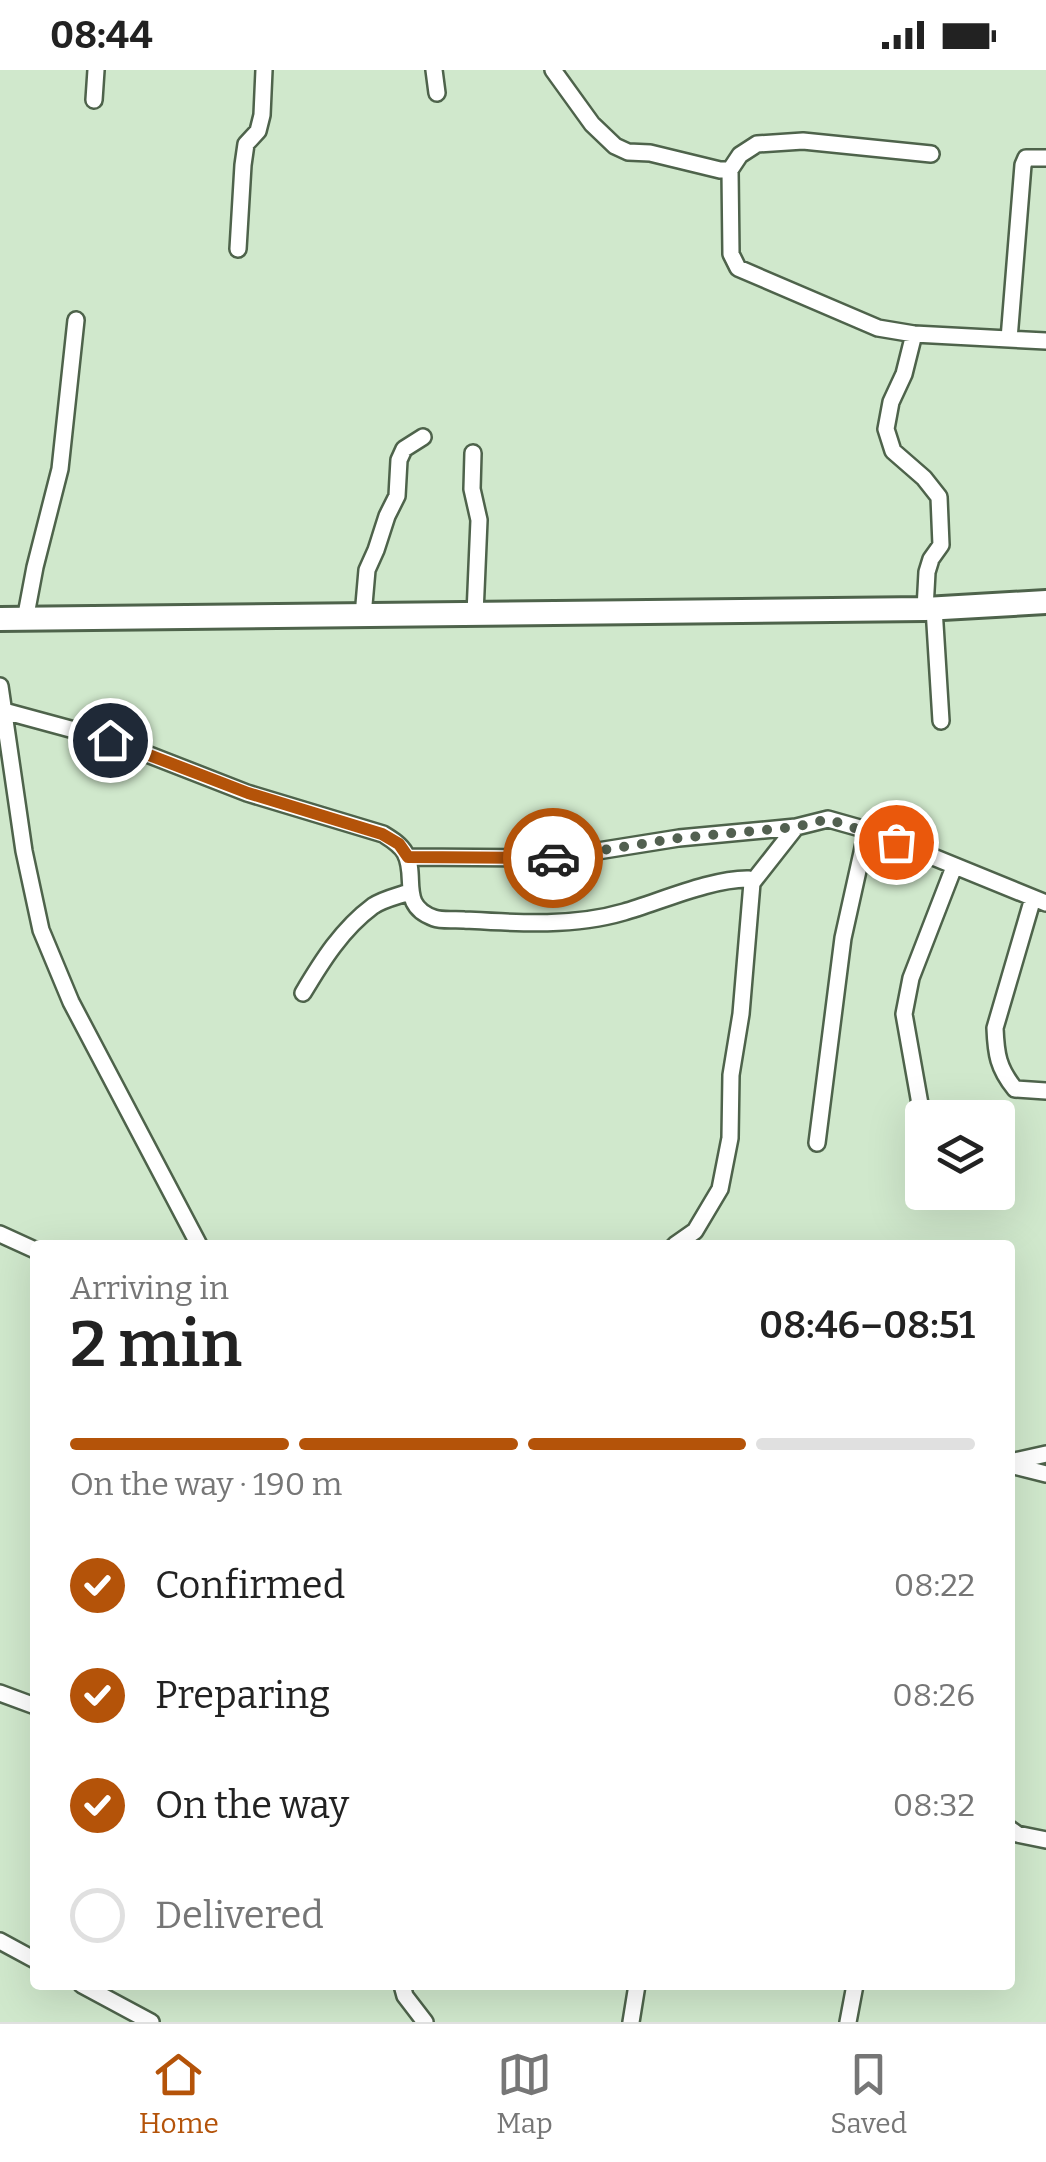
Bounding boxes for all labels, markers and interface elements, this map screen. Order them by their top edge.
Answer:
text: 08:44 [50,12,153,58]
pin [68,698,153,783]
icon: home [83,713,138,768]
pin [854,800,939,885]
courier [503,808,603,908]
icon: bag [869,815,924,870]
icon: car [526,831,581,886]
map controls [905,1100,1015,1210]
button: layers [905,1100,1015,1210]
text: Arriving in [70,1269,229,1307]
text: 08:46–08:51 [759,1302,975,1348]
text: 2 min [70,1305,242,1383]
text: On the way · 190 m [70,1465,342,1503]
icon: check [70,1558,125,1613]
text: Confirmed [155,1562,345,1608]
text: 08:22 [894,1566,975,1604]
icon: check [70,1668,125,1723]
text: Preparing [155,1672,330,1718]
text: 08:26 [892,1676,975,1714]
icon: check [70,1778,125,1833]
text: On the way [155,1782,349,1828]
text: 08:32 [893,1786,975,1824]
text: Delivered [155,1892,324,1938]
tab: Home [139,2047,219,2140]
tab: Map [496,2047,553,2140]
tab: Saved [830,2047,907,2140]

